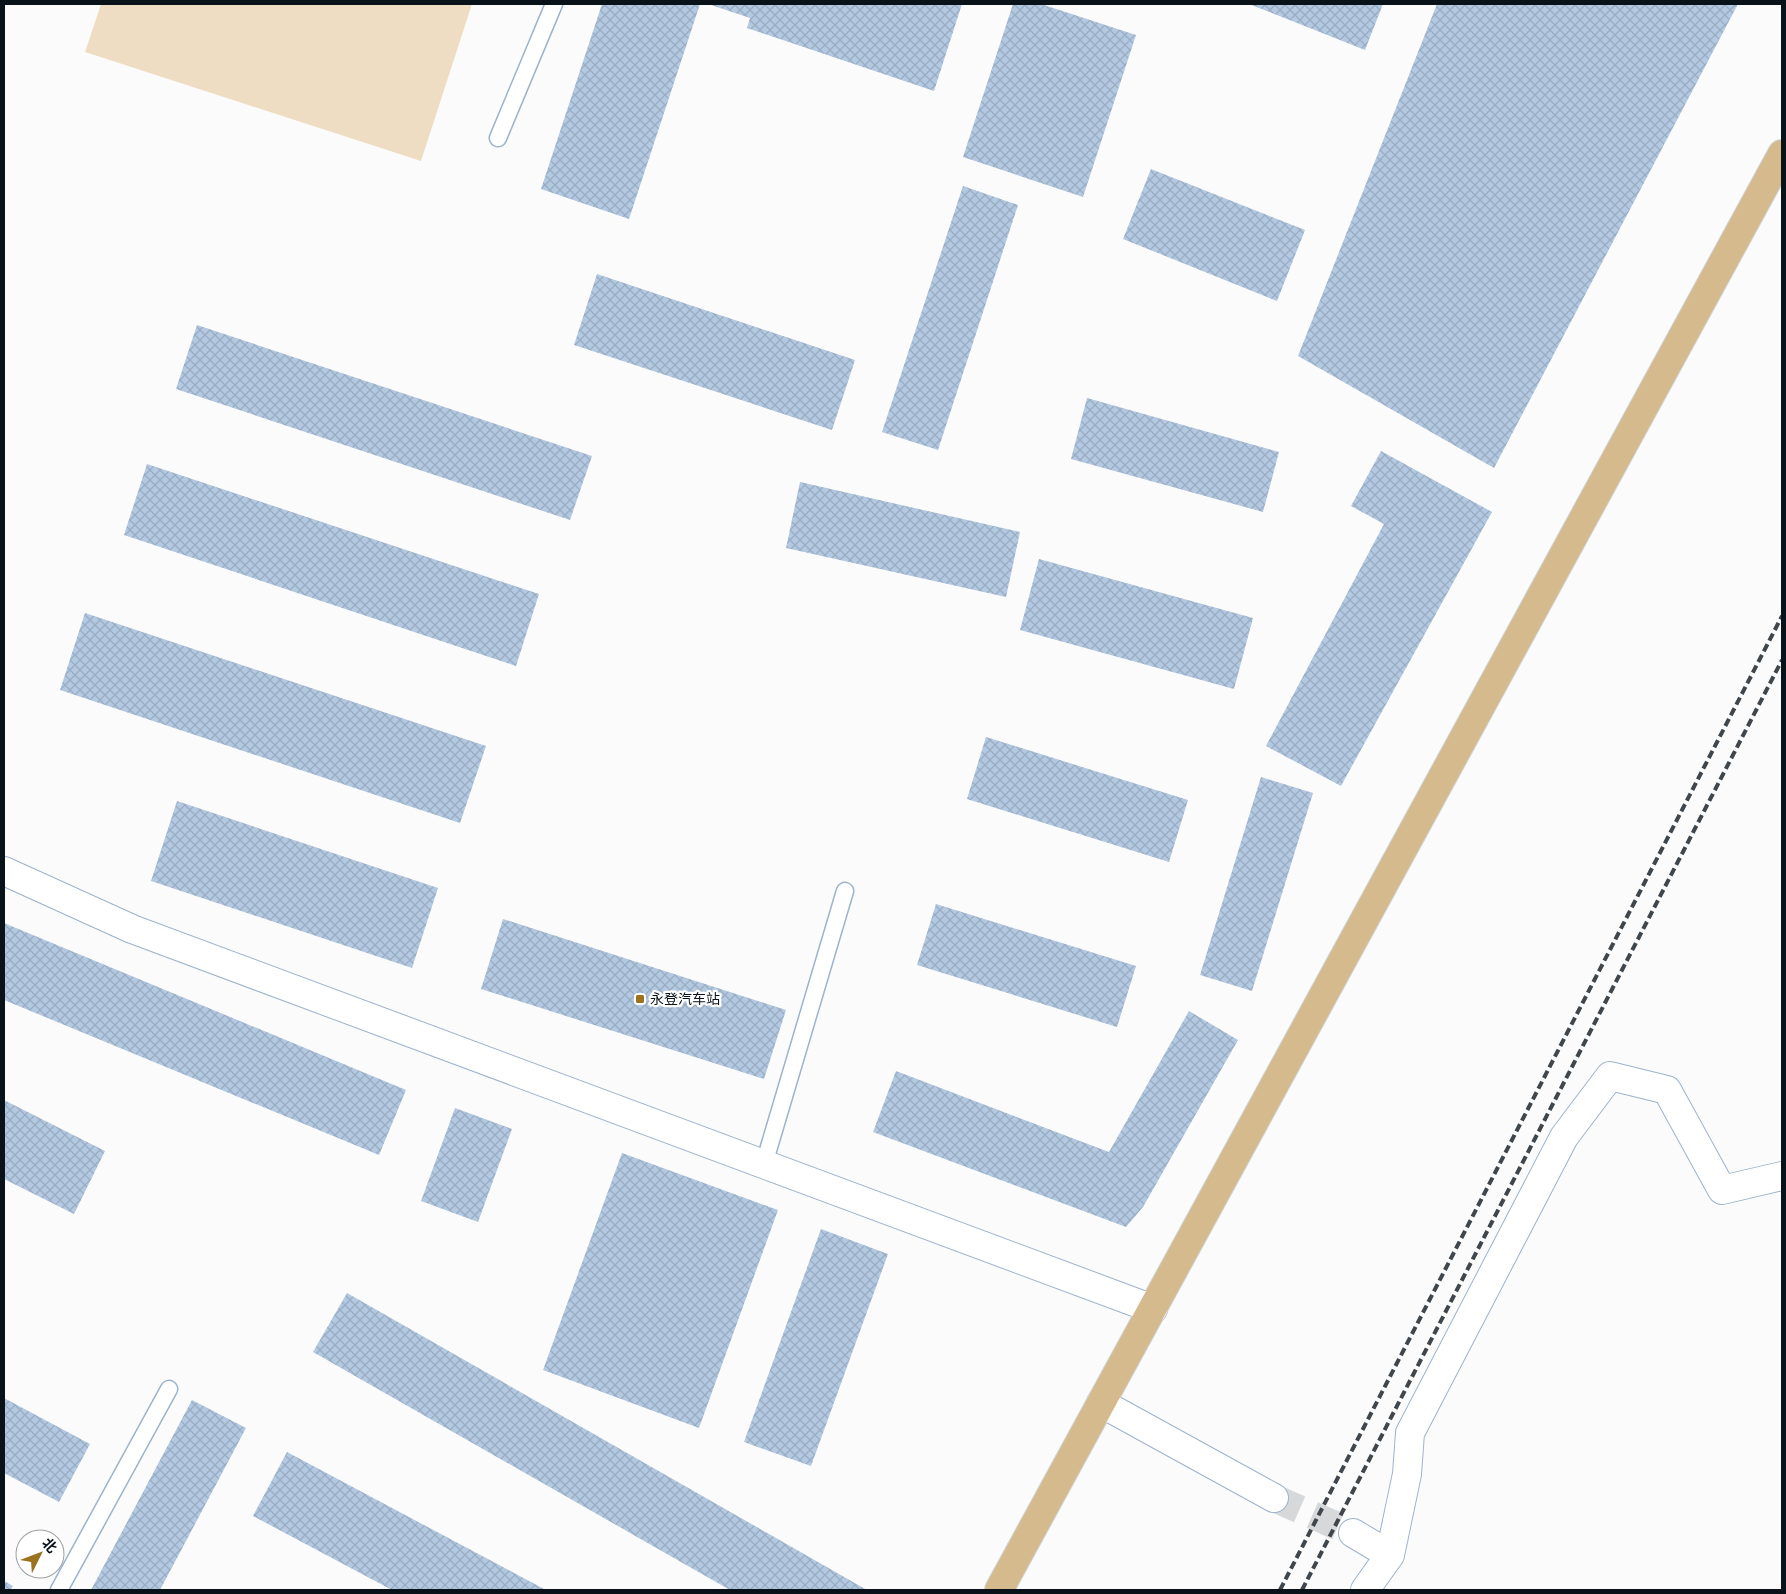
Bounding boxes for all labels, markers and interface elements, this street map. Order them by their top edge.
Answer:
place label: 永登汽车站 [650,990,720,1007]
marker: 永登汽车站 [634,993,646,1005]
north arrow [15,1529,65,1579]
text: 北 [39,1534,61,1556]

